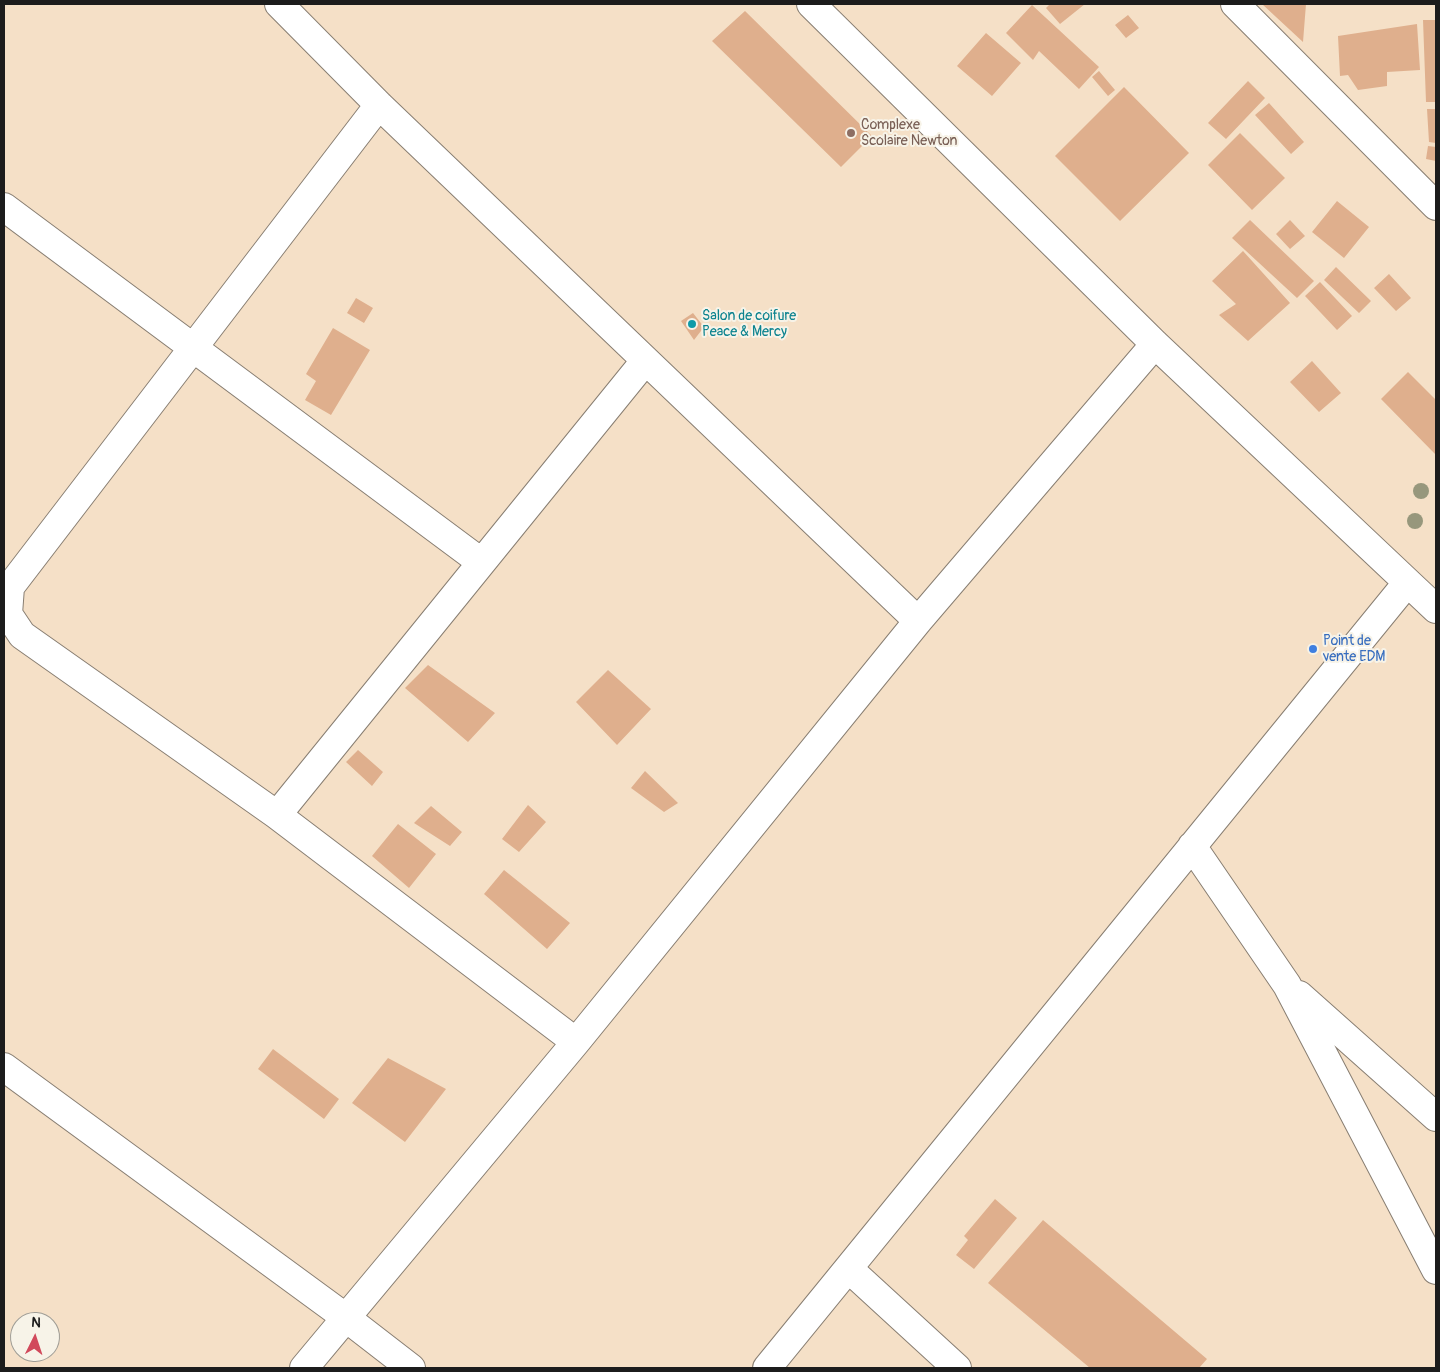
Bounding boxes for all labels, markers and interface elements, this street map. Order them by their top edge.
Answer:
place label: Complexe Scolaire Newton [861,117,958,150]
marker: Complexe Scolaire Newton [845,127,857,139]
place label: Salon de coifure Peace & Mercy [702,308,796,341]
marker: Salon de coifure Peace & Mercy [686,318,698,330]
place label: Point de vente EDM [1323,633,1385,666]
marker: Point de vente EDM [1307,643,1319,655]
north arrow [10,1312,60,1362]
text: N [31,1314,41,1331]

